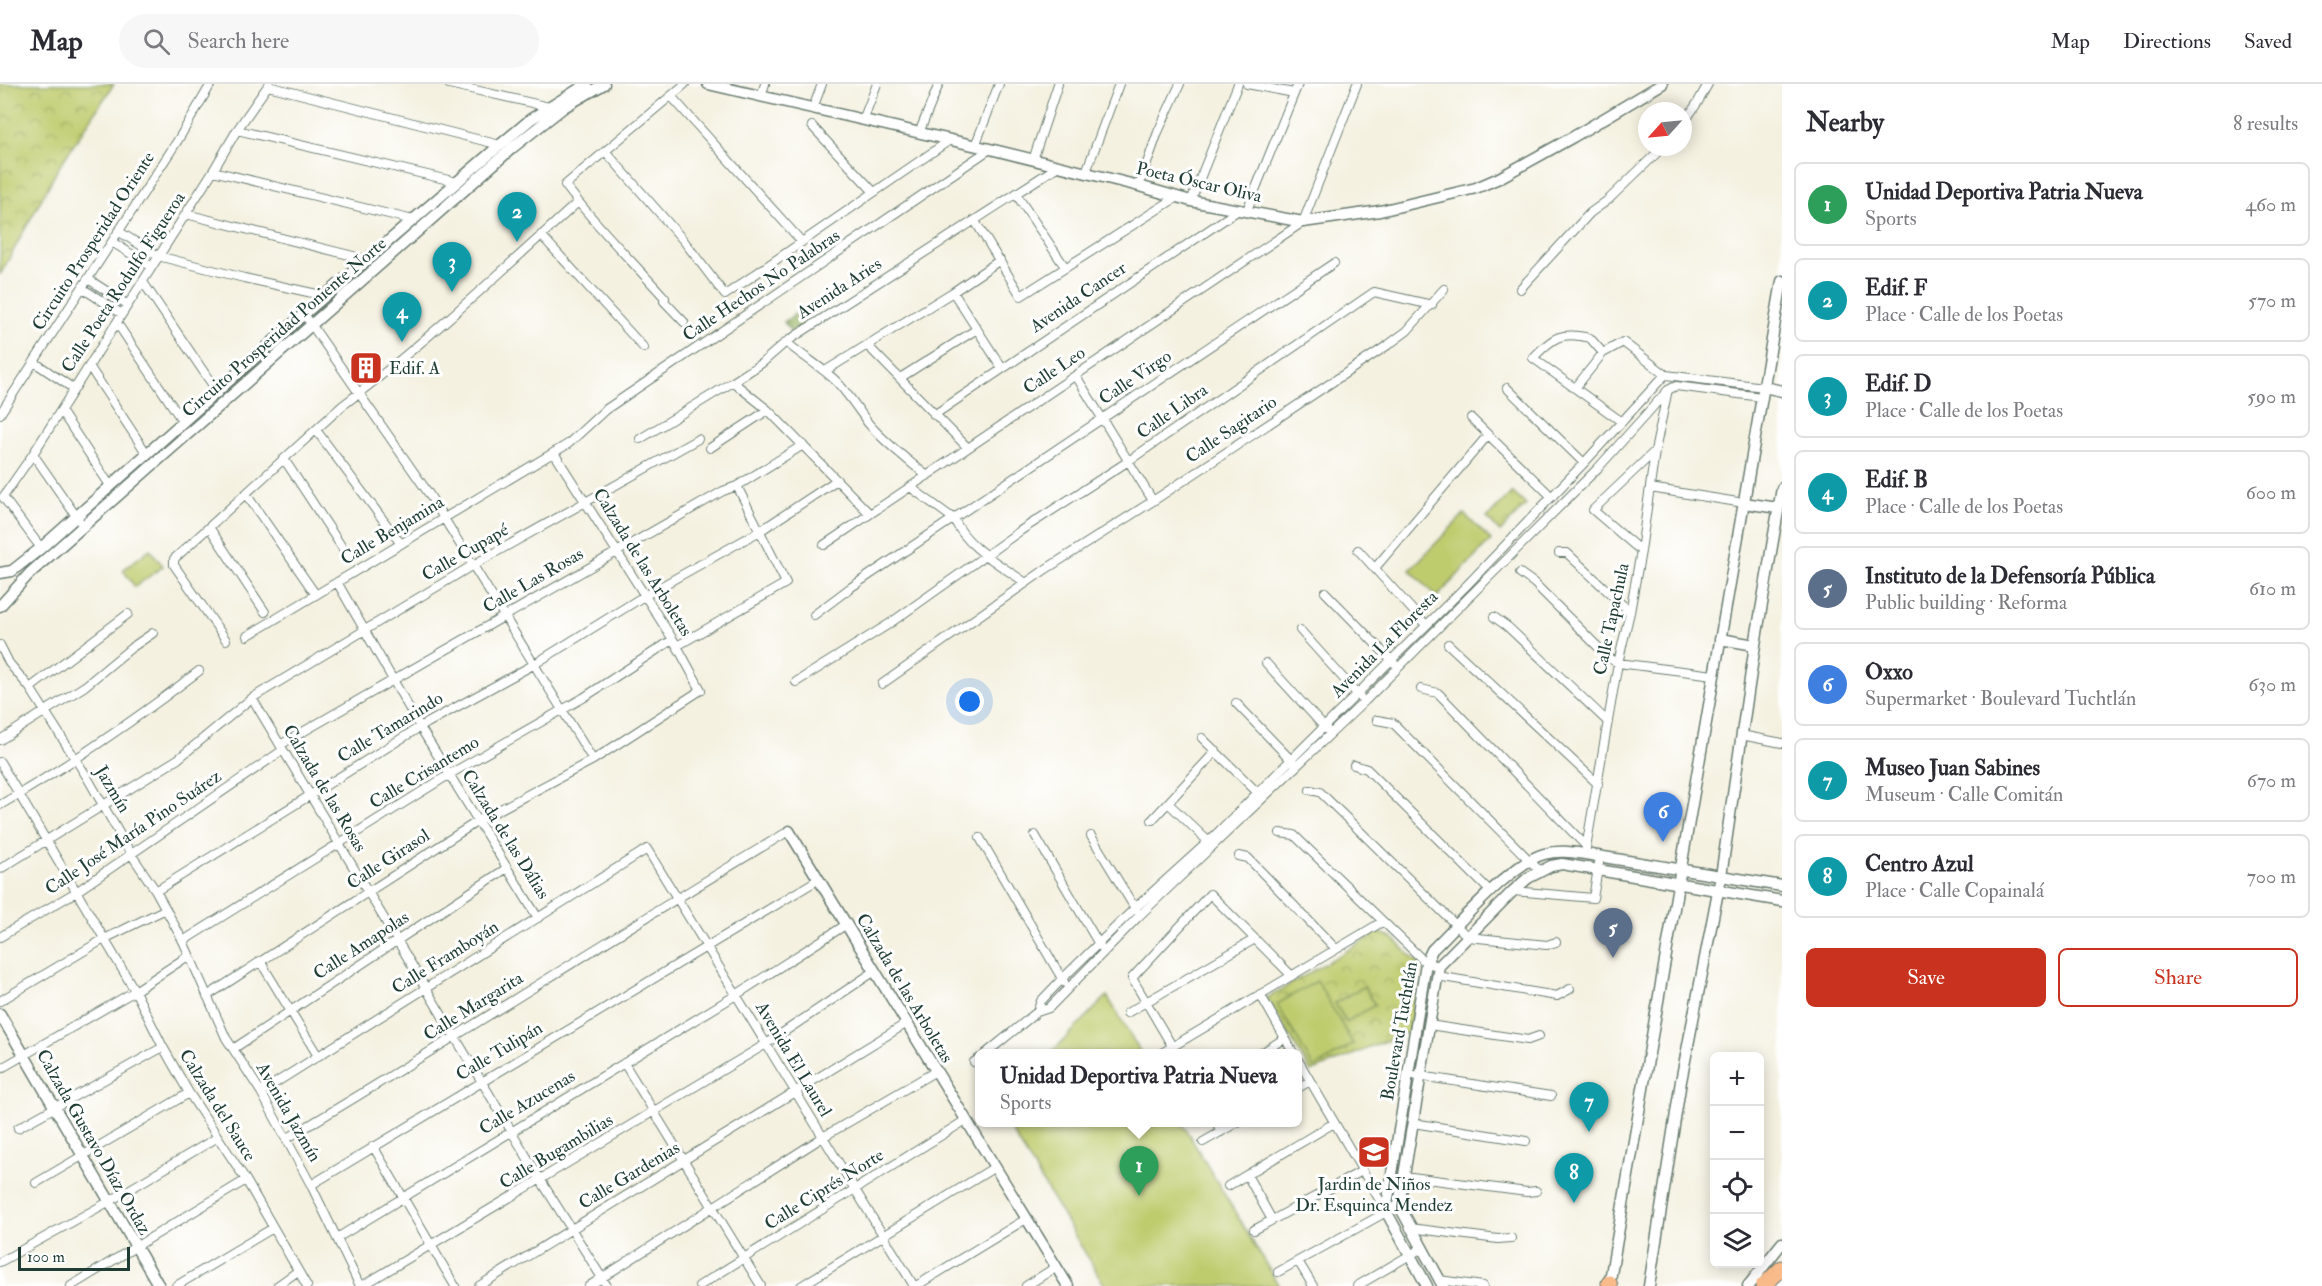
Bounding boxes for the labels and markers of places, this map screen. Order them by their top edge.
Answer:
pin: 2 [498,192,536,242]
pin: 3 [432,242,472,292]
pin: 4 [382,292,422,342]
building icon: Edif. A [348,350,384,386]
place label: Edif. A [389,357,441,380]
pin: 6 [1644,792,1682,842]
pin: 5 [1594,908,1632,958]
pin: 7 [1570,1082,1608,1132]
school or university icon: Jardin de Niños Dr. Esquinca Mendez [1356,1134,1392,1170]
pin: 1 [1120,1146,1158,1196]
pin: 8 [1554,1154,1594,1203]
place label: Jardin de Niños Dr. Esquinca Mendez [1295,1173,1453,1217]

